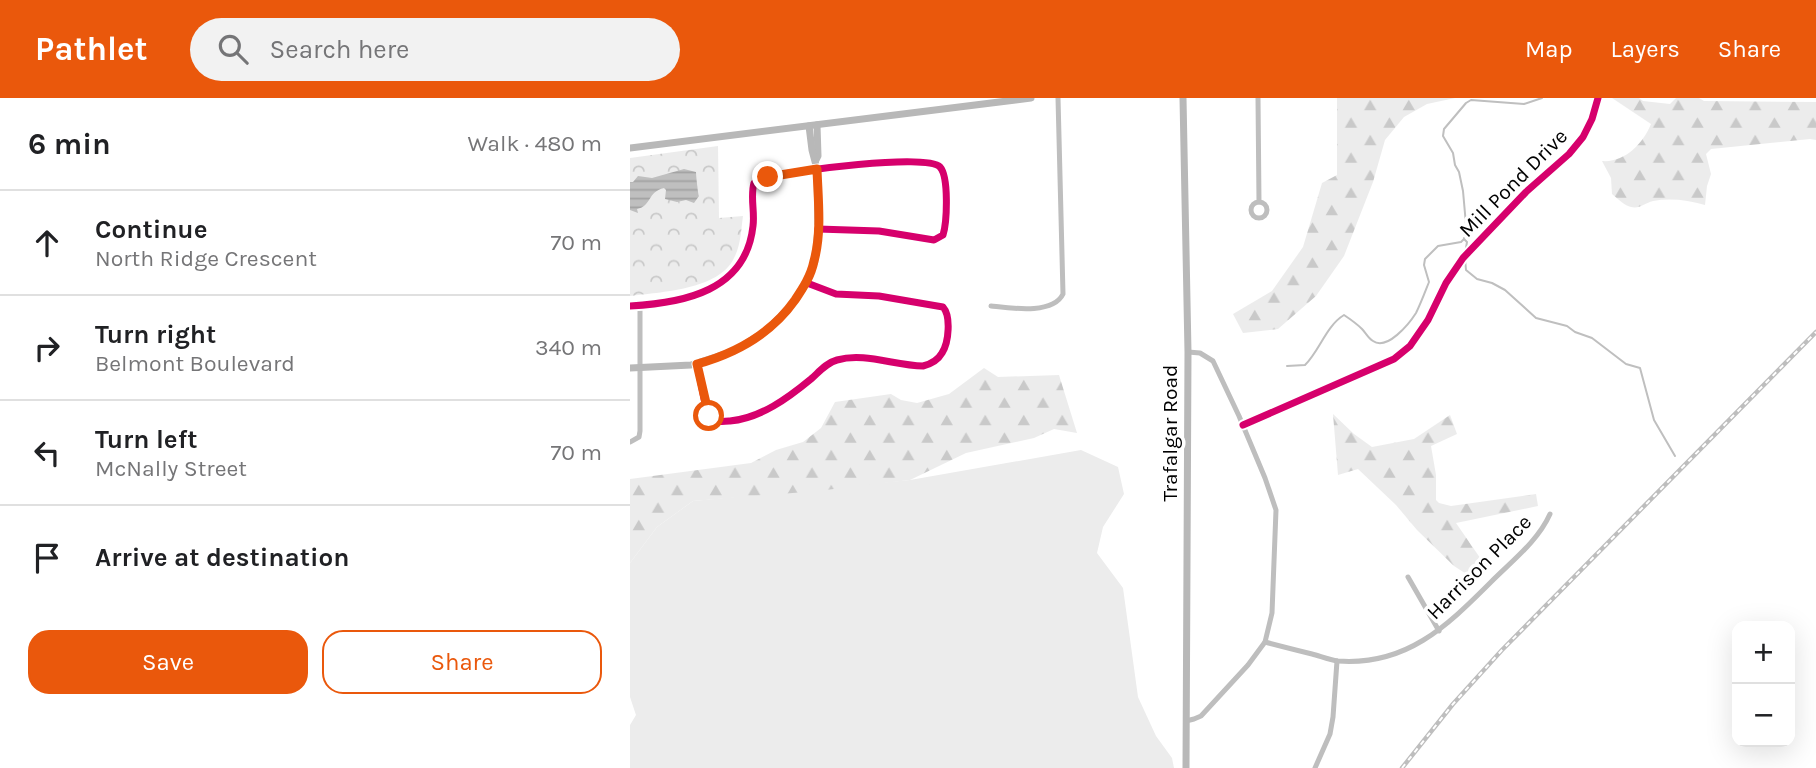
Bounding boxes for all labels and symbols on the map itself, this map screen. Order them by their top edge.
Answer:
street label: Mill Pond Drive [1454,124,1572,242]
route end [752,161,783,192]
street label: Trafalgar Road [1158,364,1182,502]
route start [693,400,724,431]
street label: Harrison Place [1422,510,1536,624]

